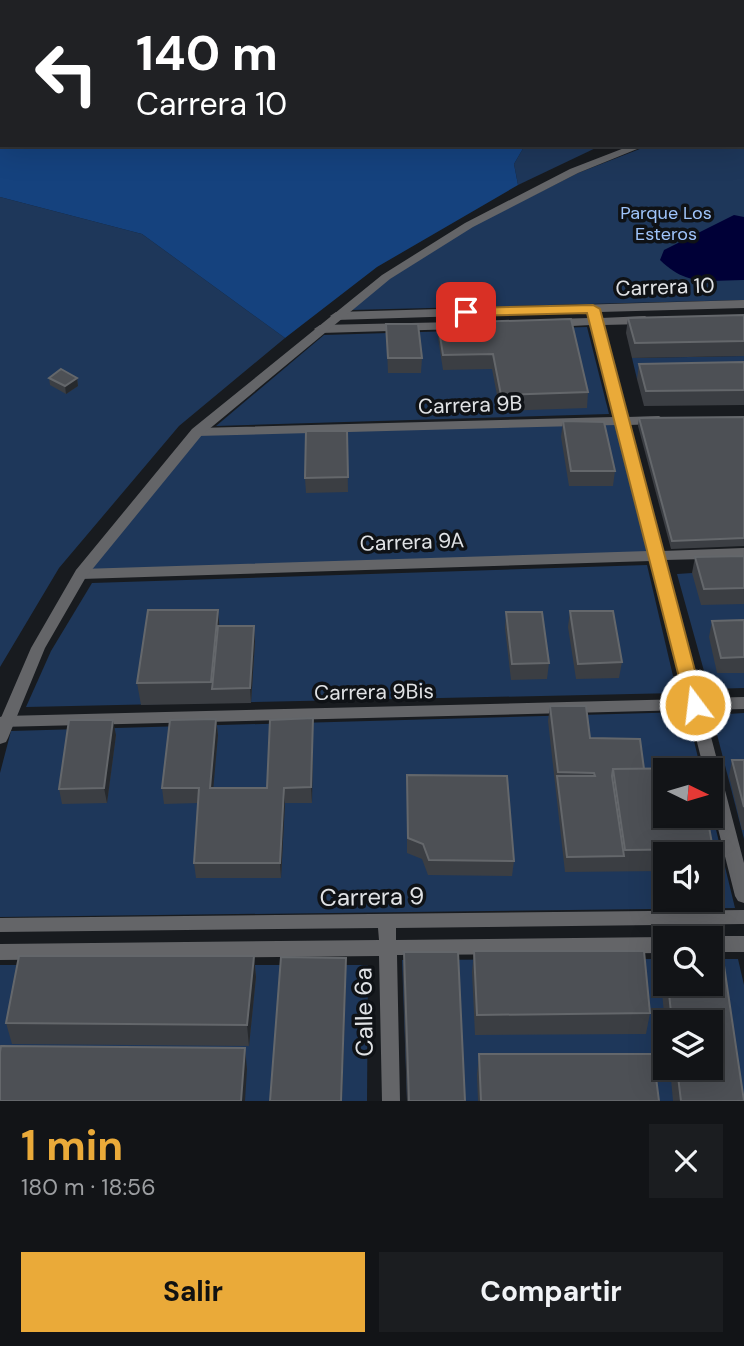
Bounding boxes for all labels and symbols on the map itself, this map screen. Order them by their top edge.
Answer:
park label: Parque Los Esteros [620,201,712,246]
street label: Carrera 10 [615,271,715,303]
pin [436,282,496,342]
street label: Carrera 9B [417,389,523,421]
street label: Carrera 9A [359,526,465,558]
position arrow [658,668,732,742]
street label: Carrera 9Bis [314,677,434,707]
north arrow [653,758,723,828]
street label: Carrera 9 [319,880,425,913]
street label: Calle 6a [347,967,380,1057]

